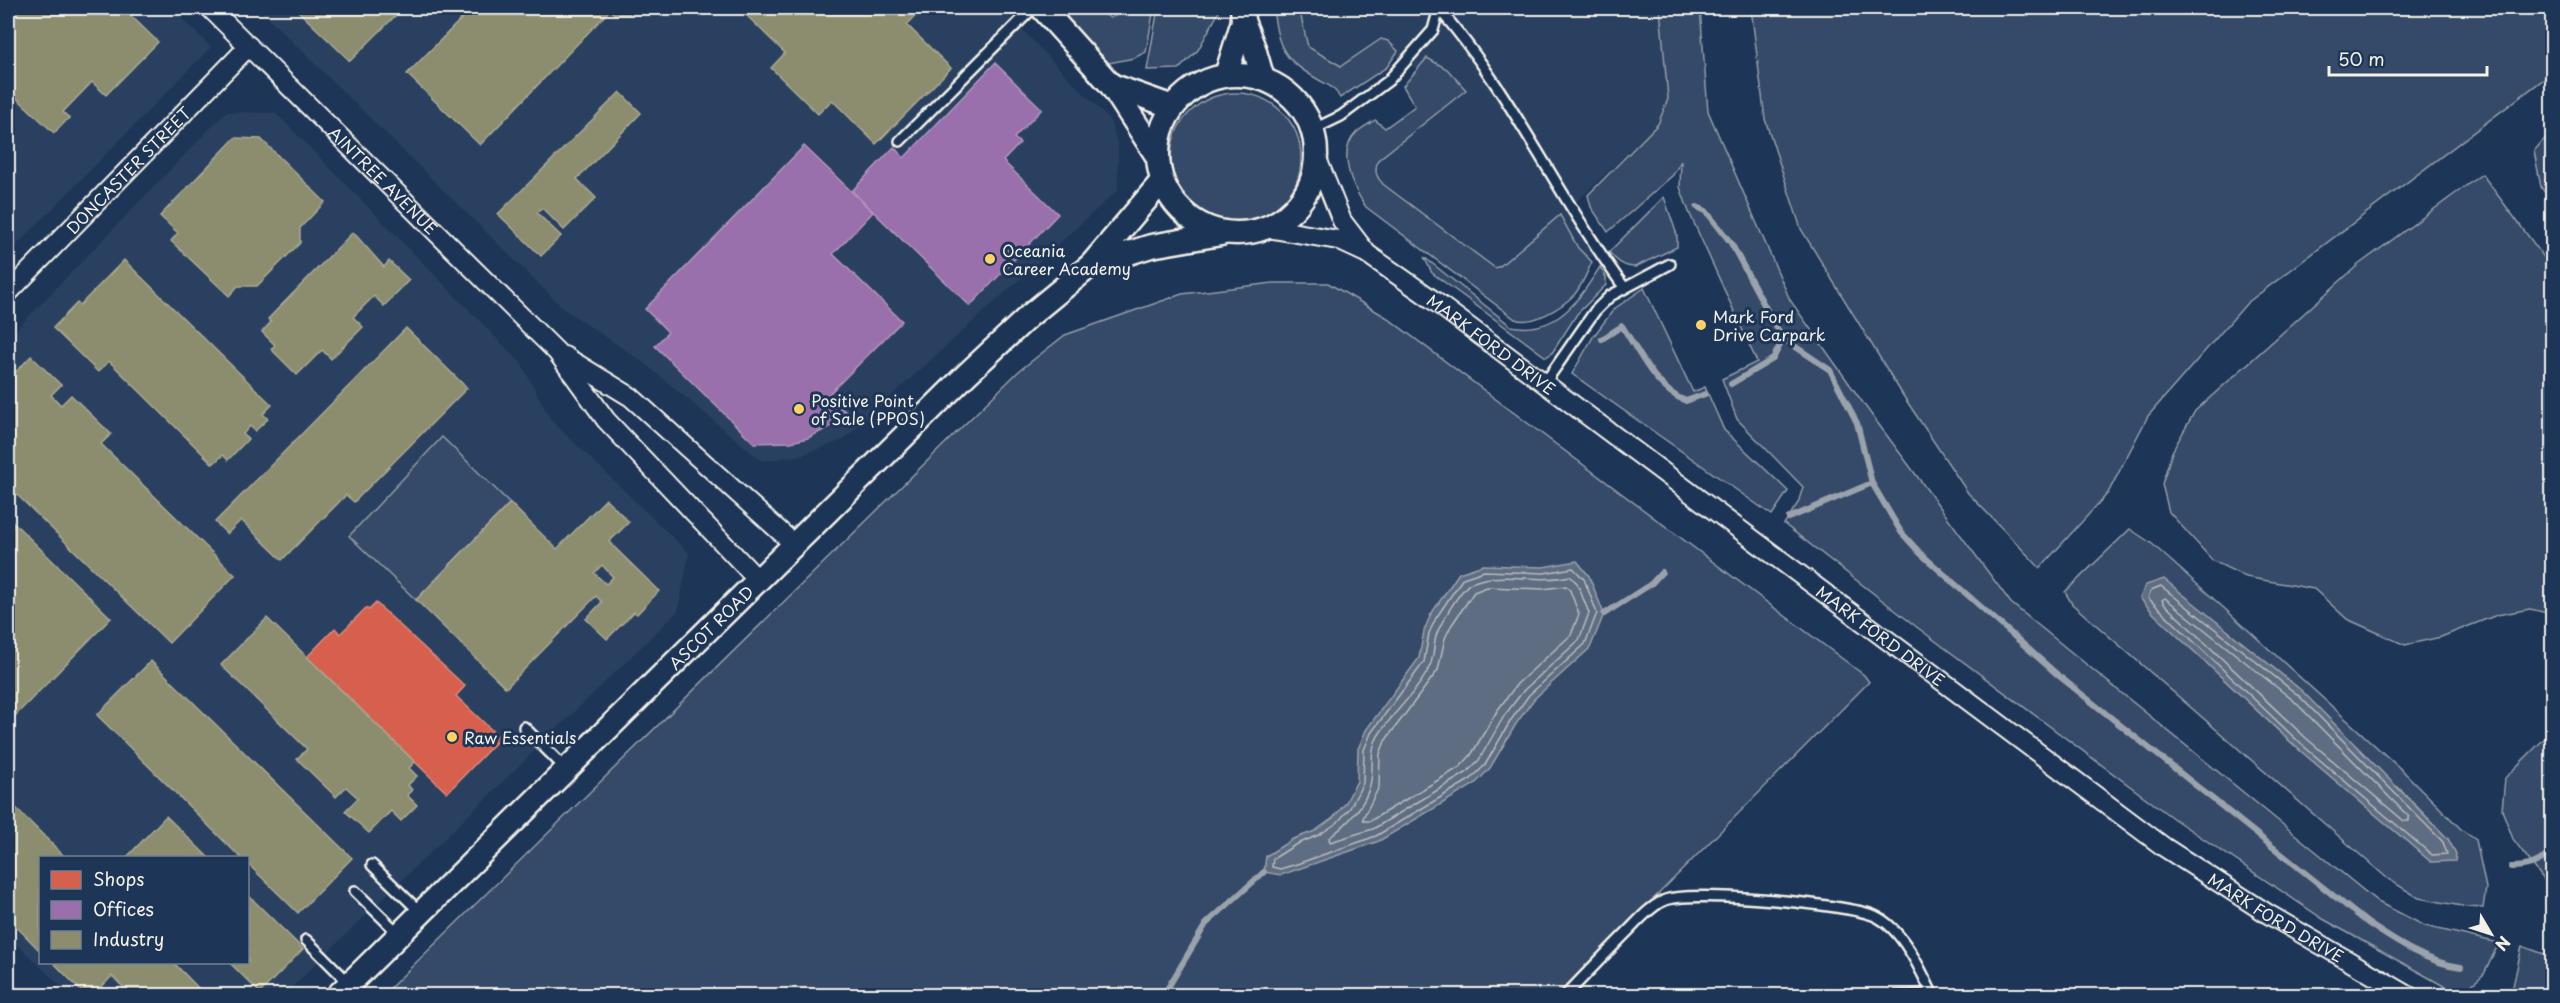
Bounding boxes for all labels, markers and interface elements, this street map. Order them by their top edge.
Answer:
scale bar [2329,39,2486,77]
text: 50 m [2338,45,2385,72]
street label: DONCASTER STREET [60,101,196,239]
street label: AINTREE AVENUE [323,120,443,239]
place label: Oceania Career Academy [1002,238,1131,280]
marker: Oceania Career Academy [983,252,997,266]
street label: MARK FORD DRIVE [1422,288,1561,400]
place label: Mark Ford Drive Carpark [1713,304,1826,346]
marker: Mark Ford Drive Carpark [1694,318,1708,332]
place label: Positive Point of Sale (PPOS) [811,388,925,430]
marker: Positive Point of Sale (PPOS) [792,402,806,416]
street label: MARK FORD DRIVE [1811,579,1950,691]
street label: ASCOT ROAD [663,580,758,675]
place label: Raw Essentials [464,725,576,749]
marker: Raw Essentials [445,730,459,744]
legend [39,856,249,964]
text: Shops [93,865,144,892]
street label: MARK FORD DRIVE [2203,867,2349,968]
text: Offices [93,895,154,922]
north arrow [2461,904,2521,964]
text: Industry [93,925,164,952]
text: N [2490,932,2517,957]

